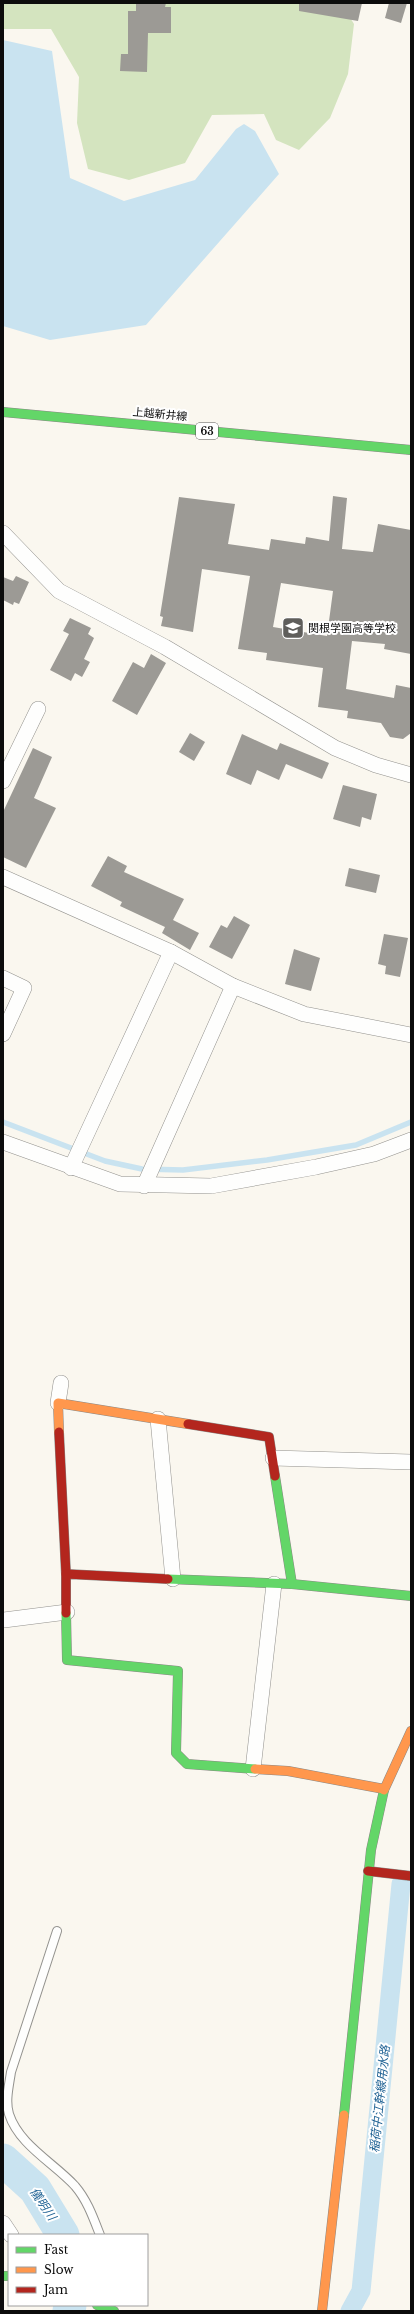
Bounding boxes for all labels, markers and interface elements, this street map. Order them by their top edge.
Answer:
street label: 上越新井線 [132,405,188,423]
road number: 63 [196,423,218,439]
school or university icon: 関根学園高等学校 [280,615,306,641]
place label: 関根学園高等学校 [308,621,396,635]
water label: 稲荷中江幹線用水路 [366,2043,393,2153]
water label: 儀明川 [27,2185,61,2224]
legend [8,2234,148,2306]
text: Fast [44,2242,69,2257]
text: Slow [44,2262,74,2277]
text: Jam [42,2282,68,2297]

